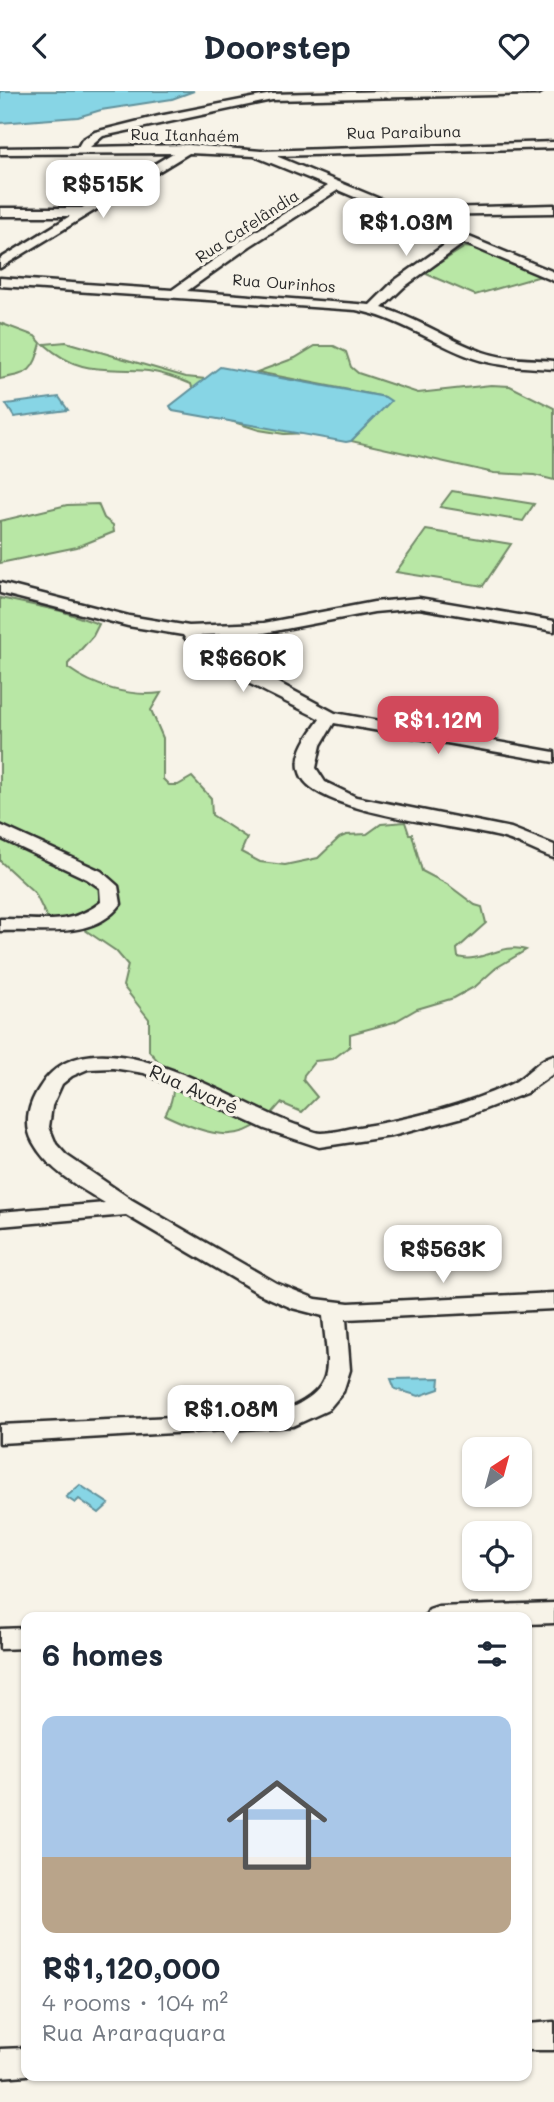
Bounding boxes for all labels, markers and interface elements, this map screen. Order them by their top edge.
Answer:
text: Doorstep [203,25,351,67]
icon: back [21,27,59,65]
icon: heart [495,27,533,65]
street label: Rua Paraibuna [347,120,461,143]
street label: Rua Itanhaém [131,123,239,146]
pin: R$515K [46,160,160,220]
text: R$515K [62,168,144,198]
street label: Rua Cafelândia [191,184,303,267]
pin: R$1.03M [341,199,471,258]
text: R$1.03M [359,206,453,236]
street label: Rua Ourinhos [232,268,336,297]
pin: R$660K [186,635,300,694]
text: R$660K [199,642,287,672]
pin: R$1.12M [373,697,503,756]
text: R$1.12M [393,704,483,734]
street label: Rua Avaré [146,1058,243,1119]
pin: R$563K [386,1225,500,1285]
text: R$563K [400,1233,486,1263]
pin: R$1.08M [166,1385,296,1445]
text: R$1.08M [183,1393,279,1423]
north arrow [462,1437,532,1507]
map controls [462,1437,532,1591]
button: locate [462,1521,532,1591]
text: 6 homes [42,1634,163,1674]
icon: filters [473,1635,511,1673]
icon: home [214,1762,340,1888]
text: R$1,120,000 [42,1947,220,1987]
text: 4 rooms · 104 m² [42,1987,228,2017]
text: Rua Araraquara [42,2017,226,2047]

